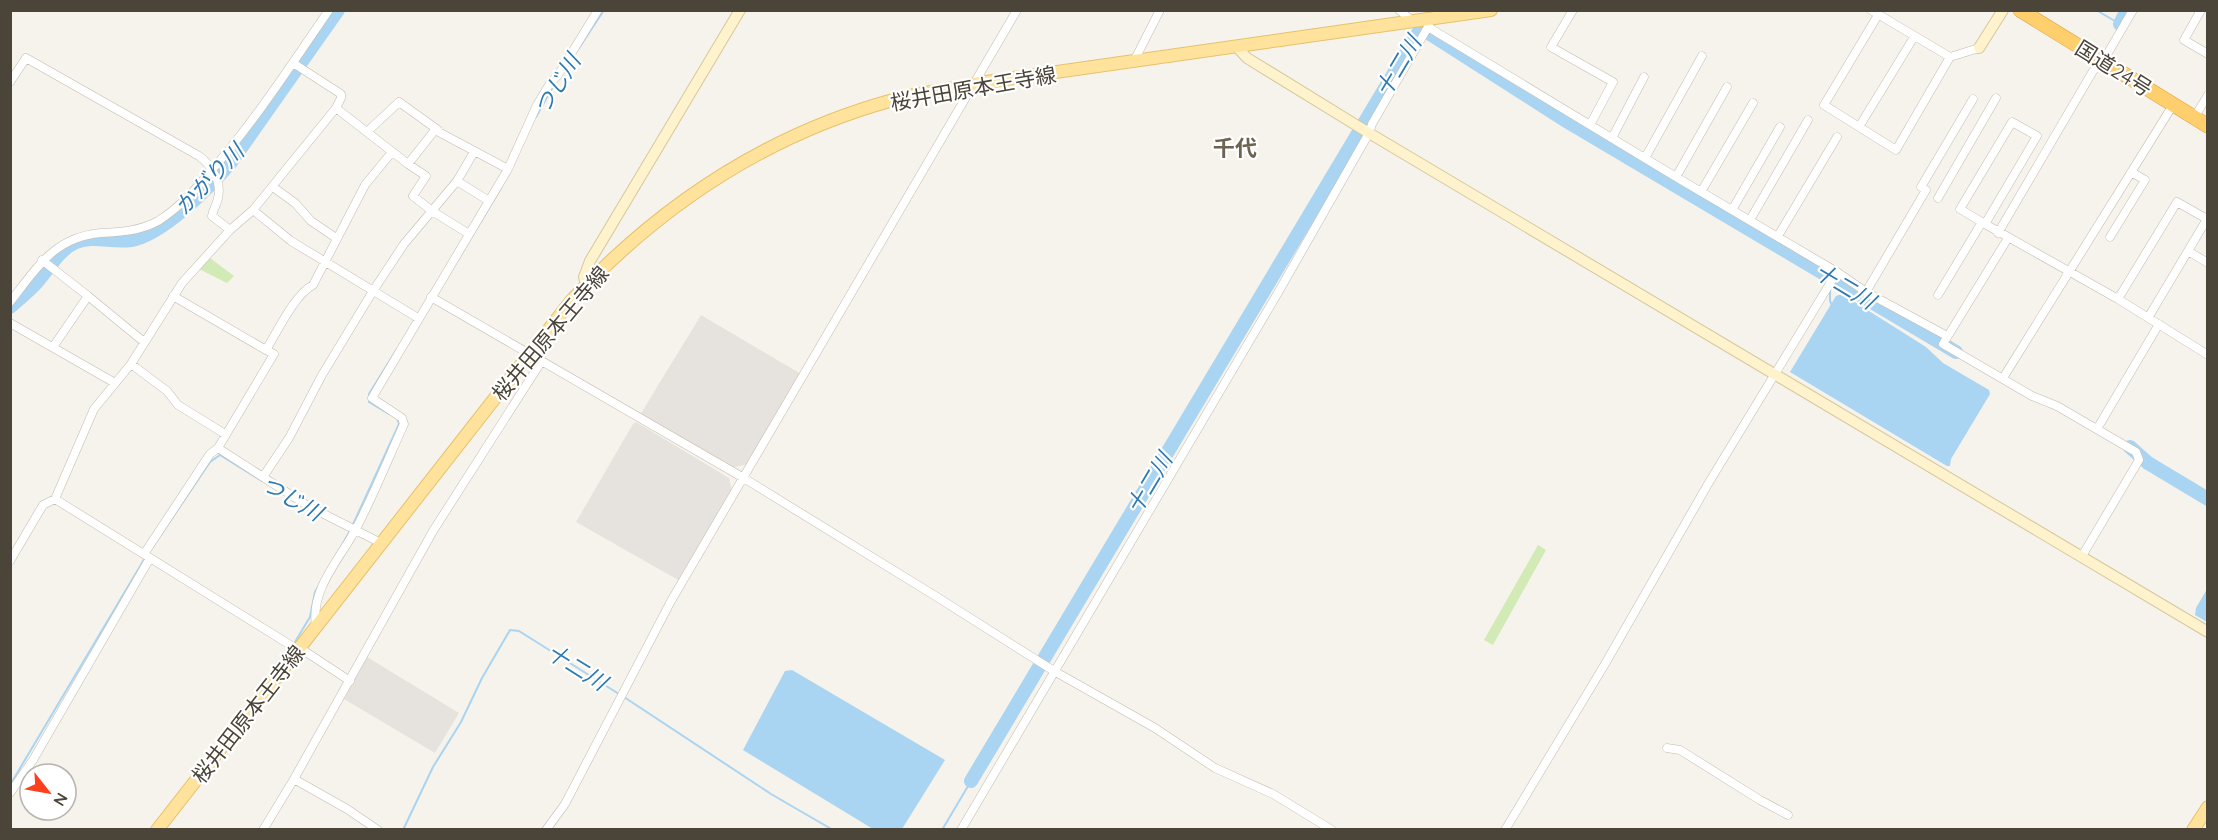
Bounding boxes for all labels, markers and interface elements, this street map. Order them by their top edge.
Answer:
water label: 十二川 [1369,29,1428,102]
street label: 国道24号 [2071,34,2157,102]
water label: つじ川 [528,47,587,119]
street label: 桜井田原本王寺線 [888,61,1058,115]
district label: 千代 [1213,134,1257,162]
water label: かがり川 [168,136,251,220]
water label: 十二川 [1809,257,1882,316]
street label: 桜井田原本王寺線 [486,260,614,406]
water label: 十二川 [1120,446,1179,519]
water label: つじ川 [256,469,329,528]
water label: 十二川 [542,638,614,697]
street label: 桜井田原本王寺線 [186,640,310,788]
north arrow [18,762,78,822]
text: N [49,790,72,810]

